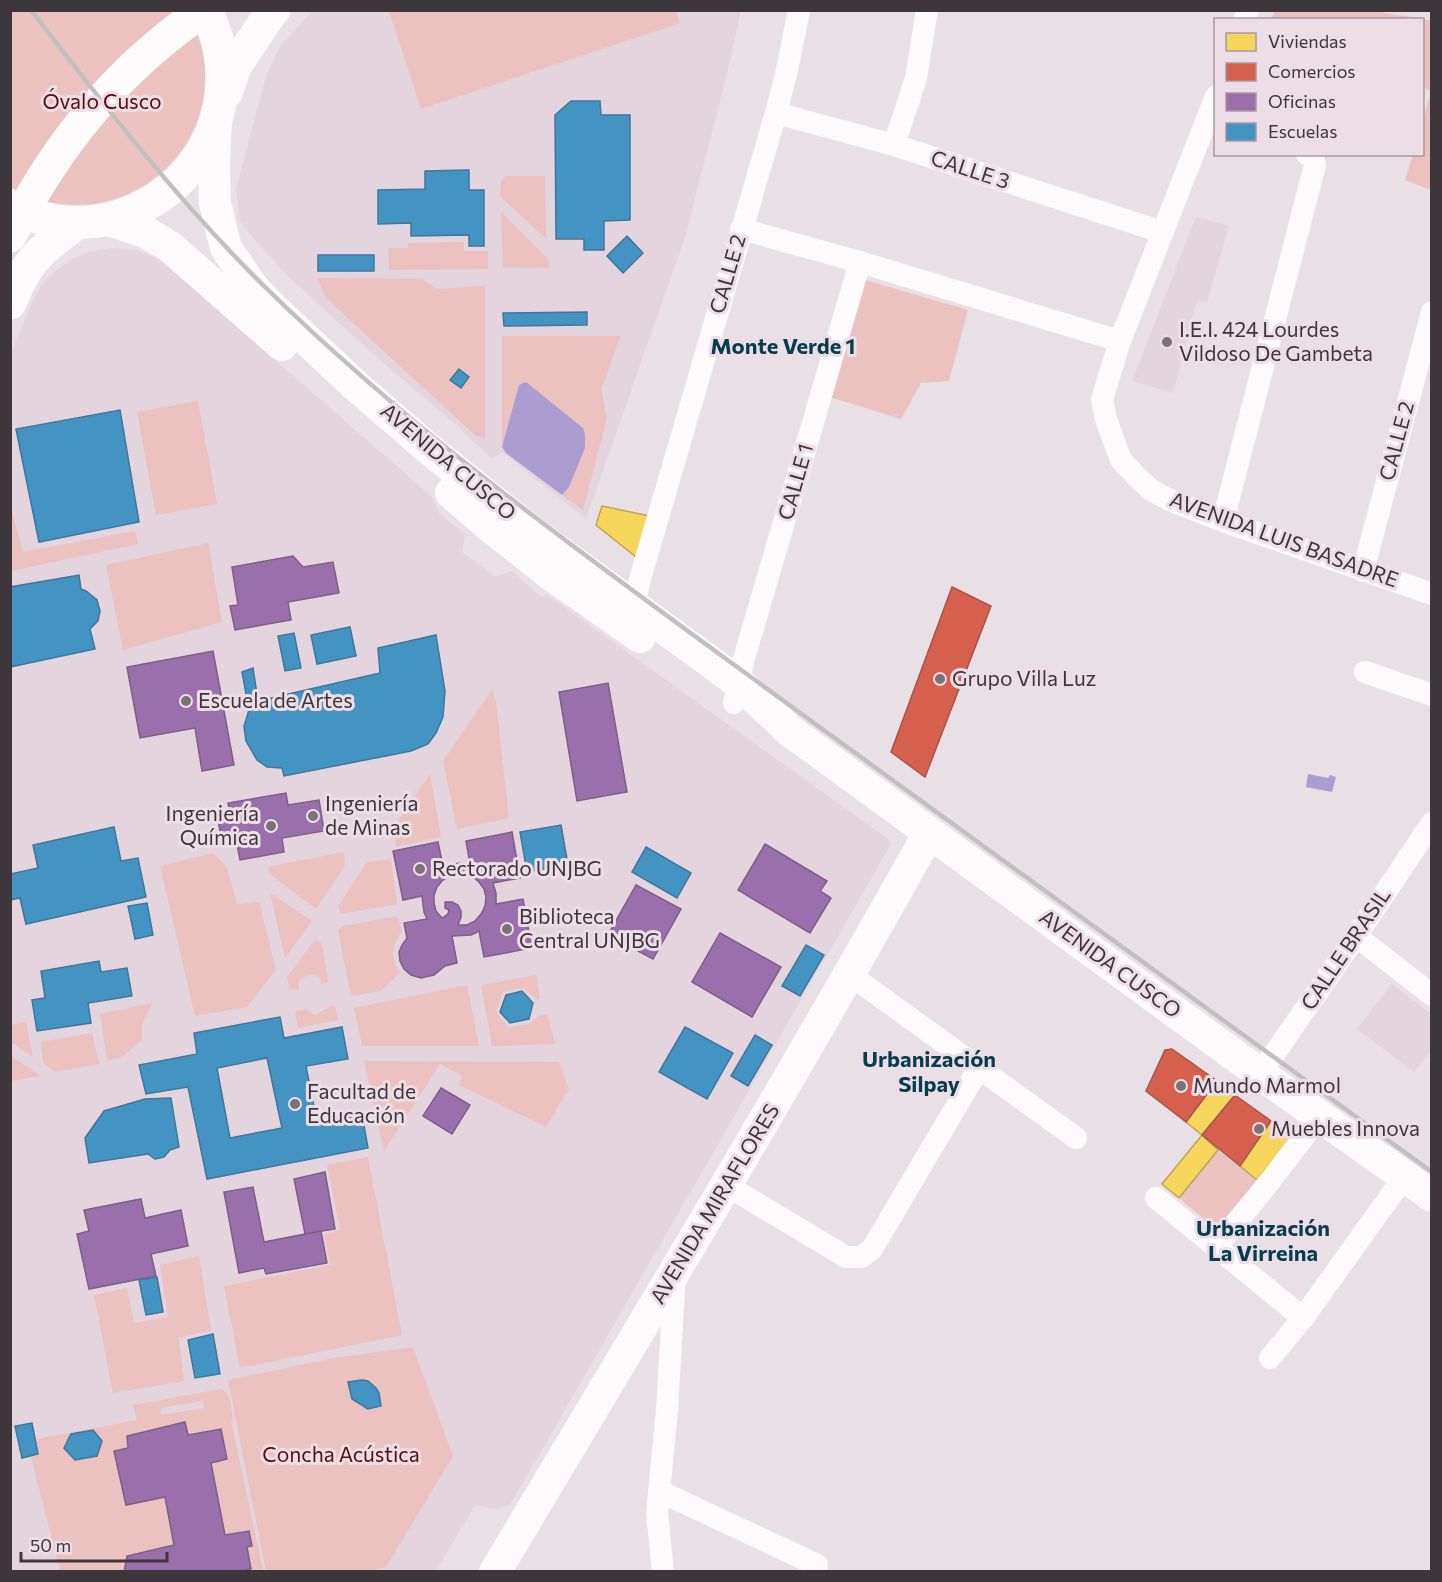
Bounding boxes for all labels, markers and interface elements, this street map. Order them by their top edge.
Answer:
legend [1214,18,1424,156]
text: Viviendas [1268,30,1347,52]
text: Comercios [1268,60,1355,82]
park label: Óvalo Cusco [42,88,162,113]
text: Oficinas [1268,90,1336,112]
text: Escuelas [1268,120,1337,142]
street label: CALLE 3 [928,144,1013,193]
street label: CALLE 2 [703,231,750,316]
place label: I.E.I. 424 Lourdes Vildoso De Gambeta [1179,316,1373,365]
district label: Monte Verde 1 [711,332,855,359]
marker: I.E.I. 424 Lourdes Vildoso De Gambeta [1160,335,1174,349]
street label: AVENIDA CUSCO [376,397,522,525]
street label: CALLE 2 [1373,398,1418,483]
street label: CALLE 1 [772,440,817,523]
street label: AVENIDA LUIS BASADRE [1167,486,1402,592]
place label: Grupo Villa Luz [952,665,1096,690]
marker: Grupo Villa Luz [933,672,947,686]
place label: Escuela de Artes [198,687,353,712]
marker: Escuela de Artes [179,694,193,708]
place label: Ingeniería de Minas [325,790,418,839]
place label: Ingeniería Química [166,800,259,849]
marker: Ingeniería de Minas [306,809,320,823]
marker: Ingeniería Química [264,819,278,833]
place label: Rectorado UNJBG [432,855,602,880]
marker: Rectorado UNJBG [413,862,427,876]
street label: CALLE BRASIL [1295,882,1395,1014]
place label: Biblioteca Central UNJBG [519,903,660,952]
street label: AVENIDA CUSCO [1035,903,1186,1022]
marker: Biblioteca Central UNJBG [500,922,514,936]
district label: Urbanización Silpay [862,1045,996,1097]
place label: Mundo Marmol [1193,1072,1341,1097]
place label: Facultad de Educación [307,1078,416,1127]
marker: Mundo Marmol [1174,1079,1188,1093]
marker: Facultad de Educación [288,1097,302,1111]
street label: AVENIDA MIRAFLORES [644,1099,783,1308]
place label: Muebles Innova [1271,1115,1420,1140]
marker: Muebles Innova [1252,1122,1266,1136]
district label: Urbanización La Virreina [1196,1214,1330,1266]
park label: Concha Acústica [262,1441,420,1466]
scale bar [21,1525,166,1563]
text: 50 m [30,1534,71,1556]

